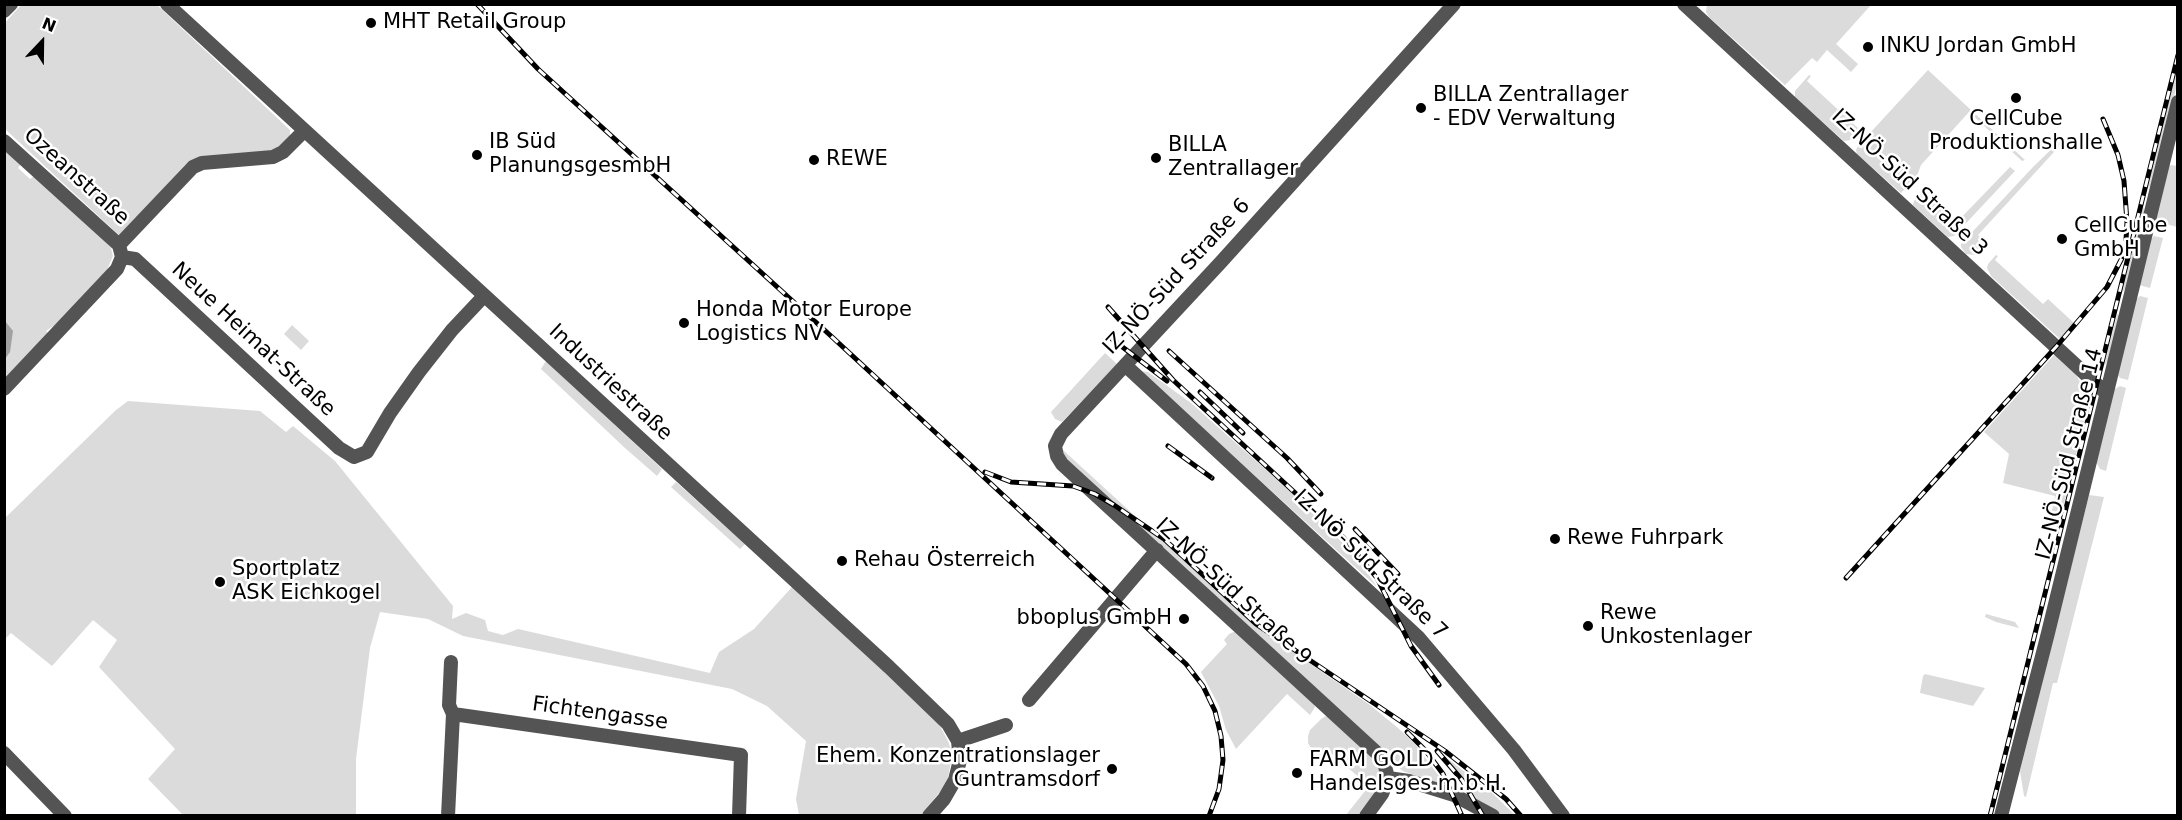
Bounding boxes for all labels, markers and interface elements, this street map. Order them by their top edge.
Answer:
place label: MHT Retail Group [383,10,566,36]
north arrow [12,12,72,72]
text: N [39,14,59,36]
marker: MHT Retail Group [364,16,378,30]
place label: INKU Jordan GmbH [1880,34,2076,60]
marker: INKU Jordan GmbH [1861,40,1875,54]
place label: BILLA Zentrallager - EDV Verwaltung [1433,83,1628,133]
marker: CellCube Produktionshalle [2009,91,2023,105]
marker: BILLA Zentrallager - EDV Verwaltung [1414,101,1428,115]
street label: IZ-NÖ-Süd Straße 3 [1826,104,1992,262]
place label: CellCube Produktionshalle [1929,107,2103,157]
street label: Ozeanstraße [18,123,134,231]
place label: IB Süd PlanungsgesmbH [489,130,671,180]
place label: BILLA Zentrallager [1168,133,1298,183]
place label: REWE [826,147,888,173]
marker: IB Süd PlanungsgesmbH [470,148,484,162]
marker: BILLA Zentrallager [1149,151,1163,165]
marker: REWE [807,153,821,167]
street label: IZ-NÖ-Süd Straße 6 [1098,194,1256,360]
place label: CellCube GmbH [2074,214,2167,264]
marker: CellCube GmbH [2055,232,2069,246]
street label: Neue Heimat-Straße [166,258,340,422]
place label: Honda Motor Europe Logistics NV [696,298,912,348]
marker: Honda Motor Europe Logistics NV [677,316,691,330]
street label: Industriestraße [543,319,677,447]
street label: IZ-NÖ-Süd Straße 14 [2031,345,2109,563]
street label: IZ-NÖ-Süd Straße 7 [1288,485,1452,645]
street label: IZ-NÖ-Süd Straße 9 [1150,513,1316,671]
place label: Rewe Fuhrpark [1567,526,1724,552]
marker: Rewe Fuhrpark [1548,532,1562,546]
place label: Rehau Österreich [854,548,1035,574]
marker: Rehau Österreich [835,554,849,568]
place label: Sportplatz ASK Eichkogel [232,557,380,607]
marker: Sportplatz ASK Eichkogel [213,575,227,589]
place label: Rewe Unkostenlager [1600,601,1752,651]
place label: bboplus GmbH [1017,606,1172,632]
marker: bboplus GmbH [1177,612,1191,626]
marker: Rewe Unkostenlager [1581,619,1595,633]
street label: Fichtengasse [531,692,669,736]
place label: Ehem. Konzentrationslager Guntramsdorf [816,744,1100,794]
place label: FARM GOLD Handelsges.m.b.H. [1309,748,1507,798]
marker: Ehem. Konzentrationslager Guntramsdorf [1105,762,1119,776]
marker: FARM GOLD Handelsges.m.b.H. [1290,766,1304,780]

